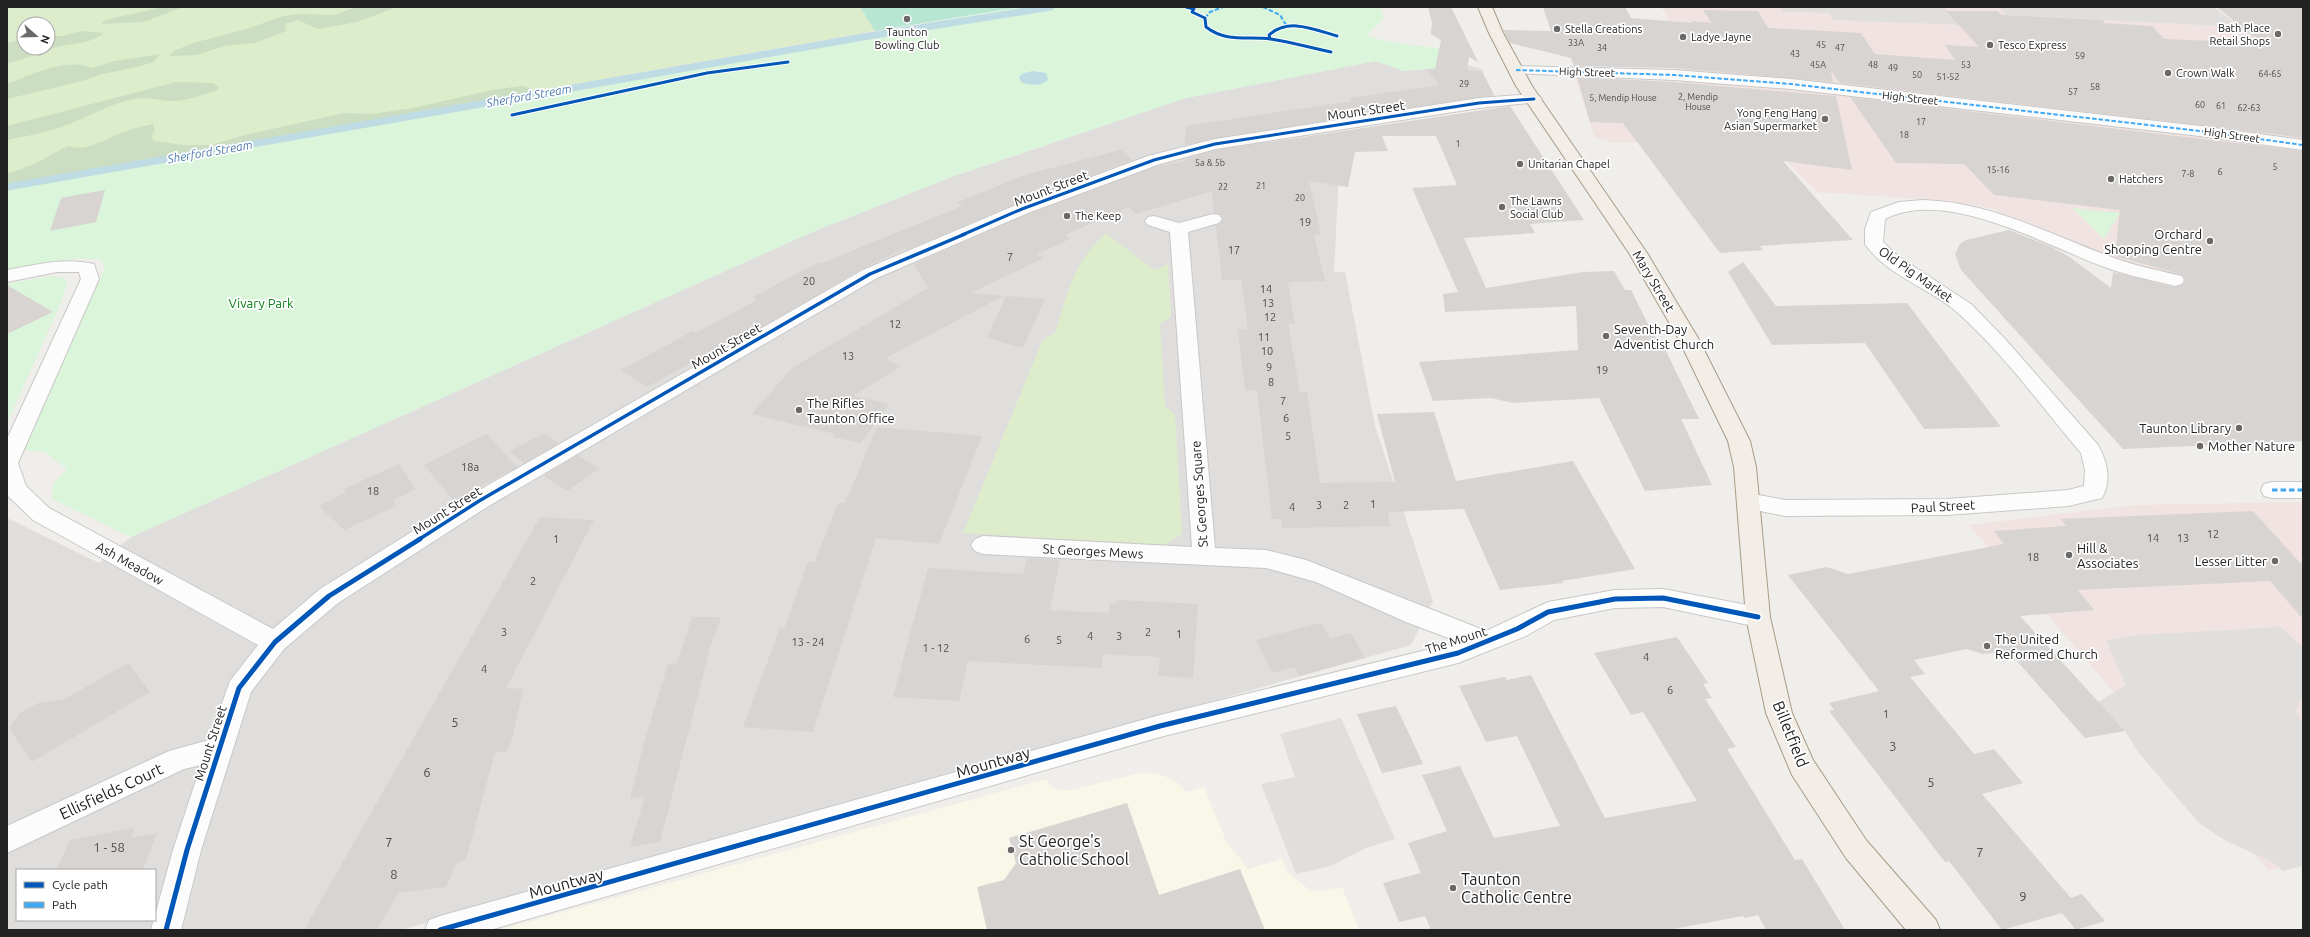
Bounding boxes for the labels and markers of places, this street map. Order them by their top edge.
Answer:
marker: Taunton Bowling Club [902,14,912,24]
place label: Bath Place Retail Shops [2209,22,2270,47]
place label: Stella Creations [1565,23,1642,35]
marker: Stella Creations [1552,24,1562,34]
place label: Taunton Bowling Club [875,26,939,51]
marker: Bath Place Retail Shops [2273,29,2283,39]
place label: Ladye Jayne [1691,31,1751,43]
marker: Ladye Jayne [1678,32,1688,42]
place label: Tesco Express [1998,39,2067,51]
marker: Tesco Express [1985,40,1995,50]
place label: Crown Walk [2176,67,2235,79]
marker: Crown Walk [2163,68,2173,78]
place label: Yong Feng Hang Asian Supermarket [1724,107,1818,132]
marker: Yong Feng Hang Asian Supermarket [1820,114,1830,124]
place label: Unitarian Chapel [1528,158,1610,170]
marker: Unitarian Chapel [1515,159,1525,169]
place label: Hatchers [2119,173,2163,185]
marker: Hatchers [2106,174,2116,184]
place label: The Lawns Social Club [1510,195,1563,220]
marker: The Lawns Social Club [1497,202,1507,212]
place label: The Keep [1075,210,1121,222]
marker: The Keep [1062,211,1072,221]
place label: Orchard Shopping Centre [2104,227,2202,256]
marker: Orchard Shopping Centre [2205,236,2215,246]
place label: Seventh-Day Adventist Church [1614,322,1714,351]
marker: Seventh-Day Adventist Church [1601,331,1611,341]
place label: The Rifles Taunton Office [807,396,895,425]
marker: The Rifles Taunton Office [794,405,804,415]
place label: Taunton Library [2139,421,2231,435]
marker: Taunton Library [2234,423,2244,433]
place label: Mother Nature [2208,439,2295,453]
marker: Mother Nature [2195,441,2205,451]
place label: Hill & Associates [2077,541,2139,570]
marker: Hill & Associates [2064,550,2074,560]
place label: Lesser Litter [2195,554,2267,568]
marker: Lesser Litter [2270,556,2280,566]
place label: The United Reformed Church [1995,632,2098,661]
marker: The United Reformed Church [1982,641,1992,651]
place label: St George's Catholic School [1019,832,1129,868]
marker: St George's Catholic School [1006,845,1016,855]
place label: Taunton Catholic Centre [1461,870,1572,906]
marker: Taunton Catholic Centre [1448,883,1458,893]

